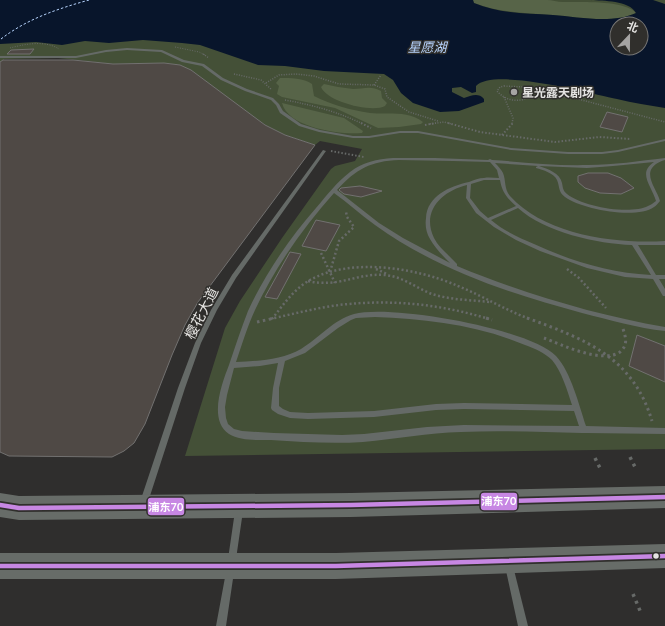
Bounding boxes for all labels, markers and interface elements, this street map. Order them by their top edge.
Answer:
north arrow [609,16,649,56]
text: 北 [625,18,640,34]
water label: 星愿湖 [407,39,448,55]
place label: 星光露天剧场 [522,85,594,100]
marker: 星光露天剧场 [509,87,519,97]
street label: 樱花大道 [181,284,221,342]
line badge: 浦东70 [480,492,518,511]
text: 浦东70 [482,494,517,507]
line badge: 浦东70 [147,497,185,516]
text: 浦东70 [149,500,184,513]
unlabelled marker [651,551,661,561]

